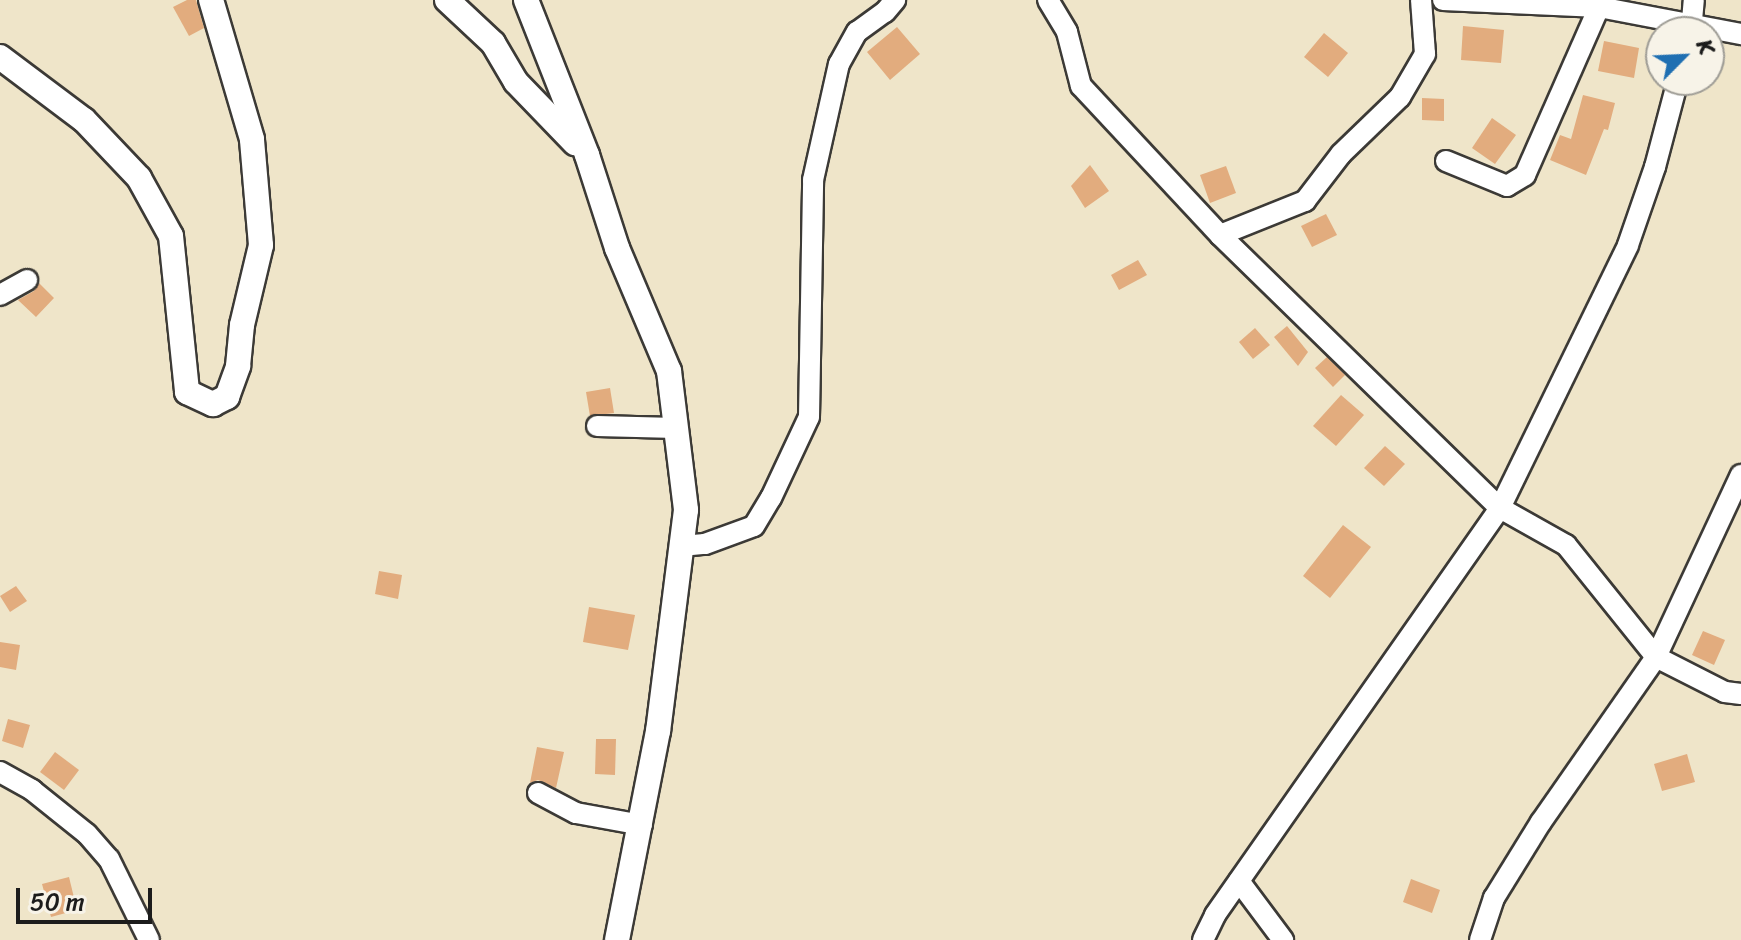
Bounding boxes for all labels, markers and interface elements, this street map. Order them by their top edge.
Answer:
north arrow [1645,16,1725,96]
text: K [1685,33,1726,61]
scale bar [20,872,156,922]
text: 50 m [30,881,85,923]

